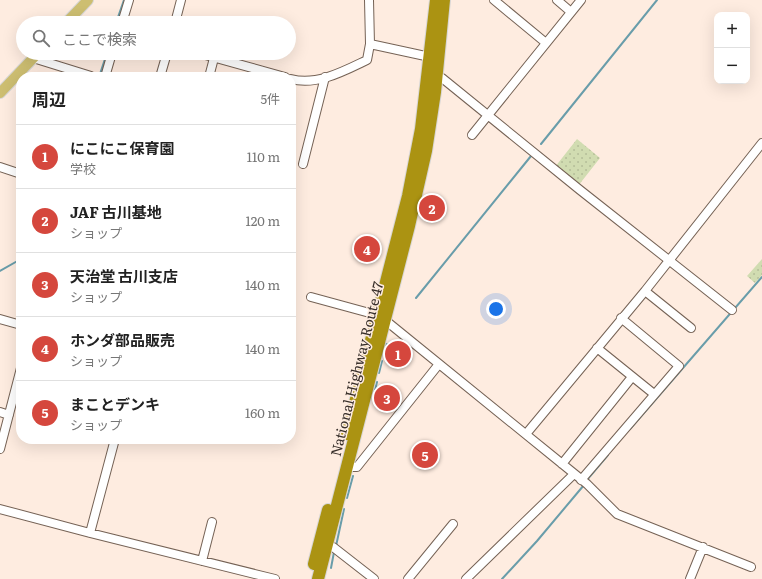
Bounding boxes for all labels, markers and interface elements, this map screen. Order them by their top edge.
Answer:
map controls [714,12,750,84]
button: + [714,12,750,48]
search box [16,16,296,60]
icon: search [30,27,52,49]
text: ここで検索 [62,27,137,50]
button: − [714,48,750,84]
text: 周辺 [32,86,66,111]
text: 5件 [260,89,280,108]
text: にこにこ保育園 [70,136,174,159]
text: 1 [42,147,48,166]
text: 110 m [247,147,280,166]
text: 学校 [70,159,96,178]
pin: 2 [419,193,445,223]
text: JAF 古川基地 [70,200,162,223]
text: 2 [42,211,48,230]
text: 120 m [245,211,280,230]
text: ショップ [70,223,122,242]
pin: 4 [354,234,380,264]
text: 天治堂 古川支店 [70,264,178,287]
text: 3 [41,275,49,294]
text: 140 m [245,275,280,294]
street label: National Highway Route 47 [325,279,387,458]
text: ショップ [70,287,122,306]
your location [486,299,506,319]
text: ホンダ部品販売 [70,328,175,351]
text: 4 [41,339,49,358]
text: 140 m [245,339,280,358]
pin: 1 [385,339,411,369]
text: ショップ [70,351,122,370]
pin: 3 [374,383,400,413]
text: まことデンキ [70,392,160,415]
text: 5 [41,403,49,422]
text: 160 m [245,403,280,422]
text: ショップ [70,415,122,434]
pin: 5 [412,440,438,470]

